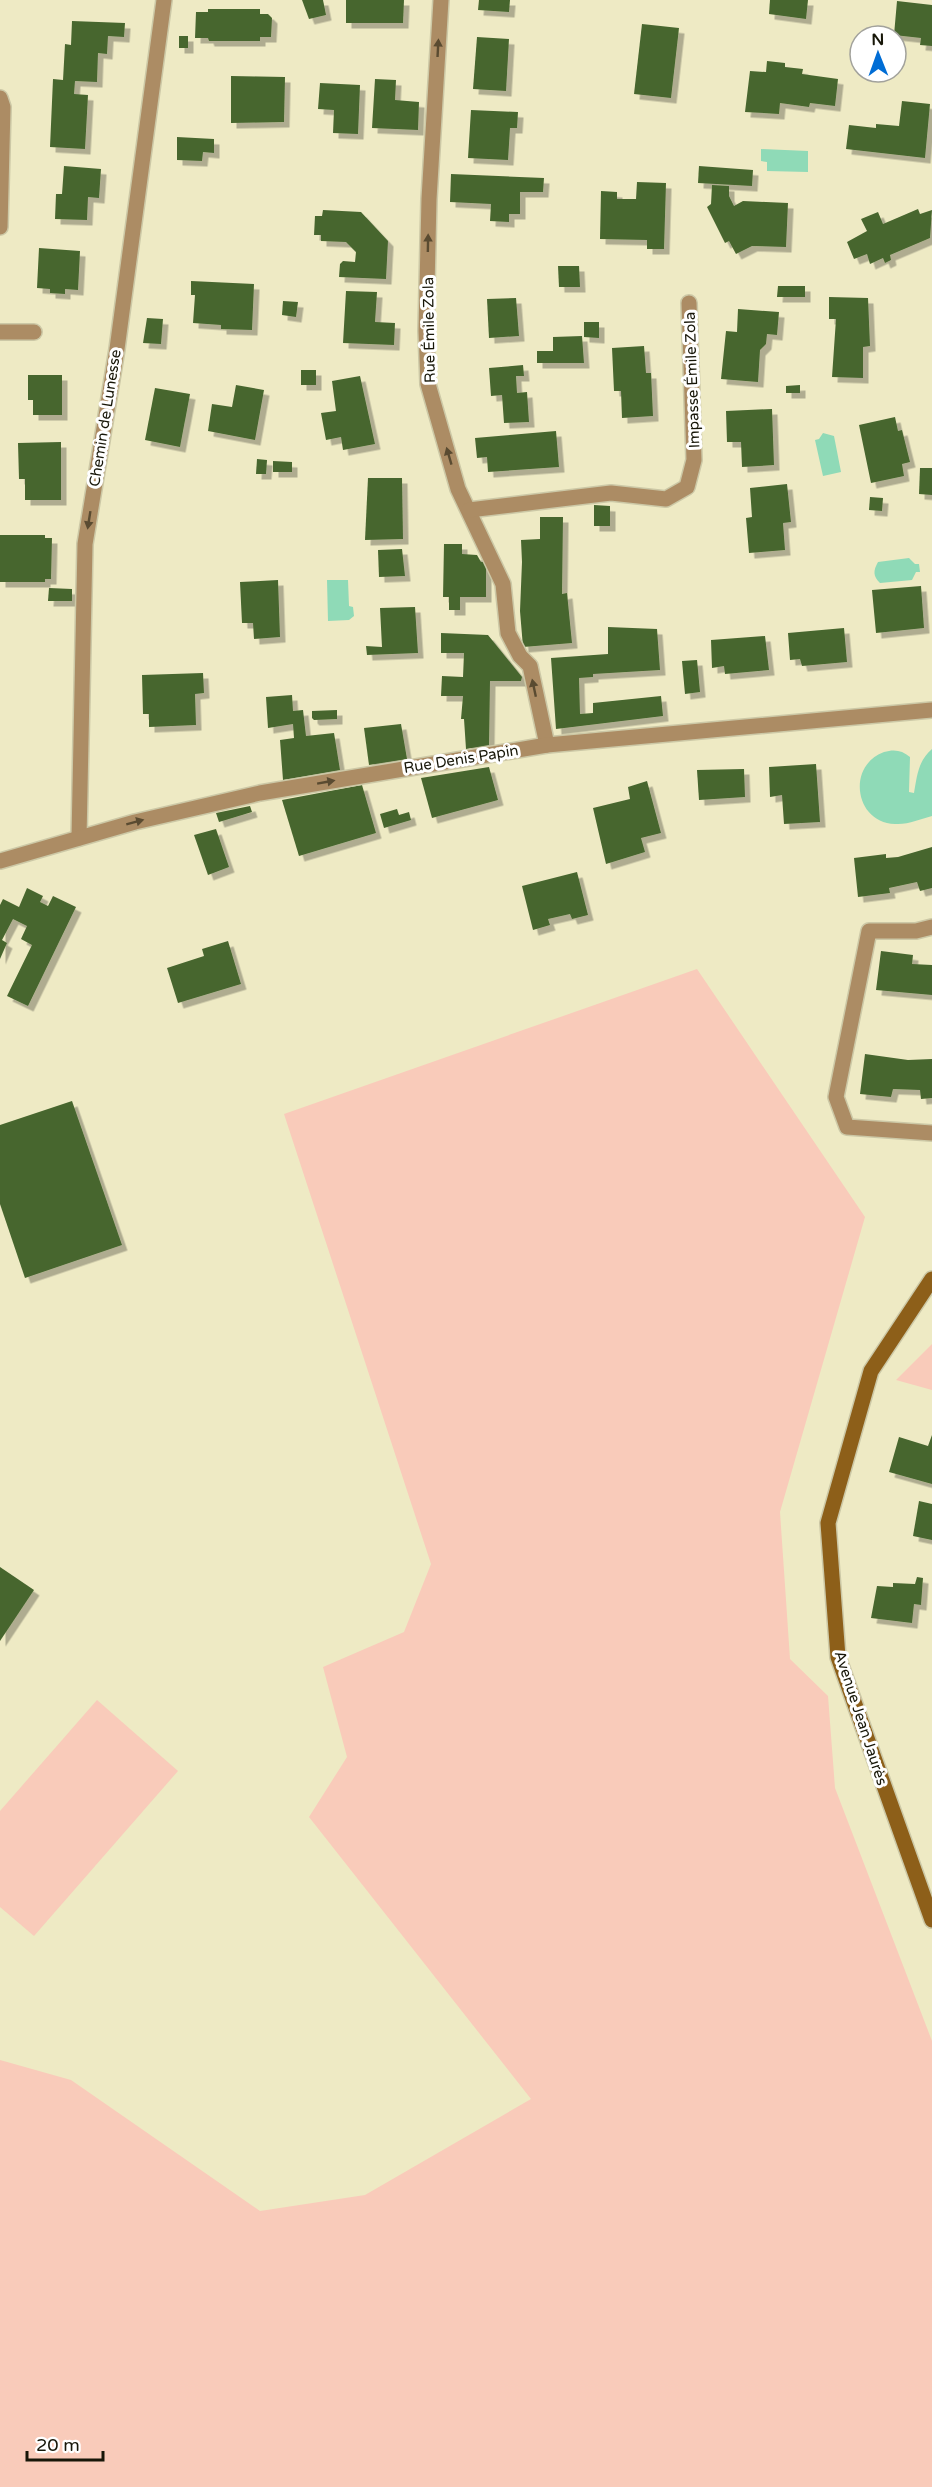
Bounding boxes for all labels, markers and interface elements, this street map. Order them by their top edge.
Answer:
north arrow [848,24,908,84]
text: N [871,30,884,50]
one-way arrow [433,38,442,57]
one-way arrow [423,233,433,252]
street label: Rue Émile Zola [419,277,439,383]
street label: Impasse Émile Zola [681,311,703,449]
street label: Chemin de Lunesse [85,348,125,488]
one-way arrow [444,447,453,465]
one-way arrow [84,511,93,530]
one-way arrow [529,678,538,697]
street label: Rue Denis Papin [402,741,520,777]
one-way arrow [317,777,336,786]
one-way arrow [126,817,144,826]
street label: Avenue Jean Jaurès [831,1649,891,1787]
scale bar [27,2424,104,2462]
text: 20 m [36,2434,80,2456]

